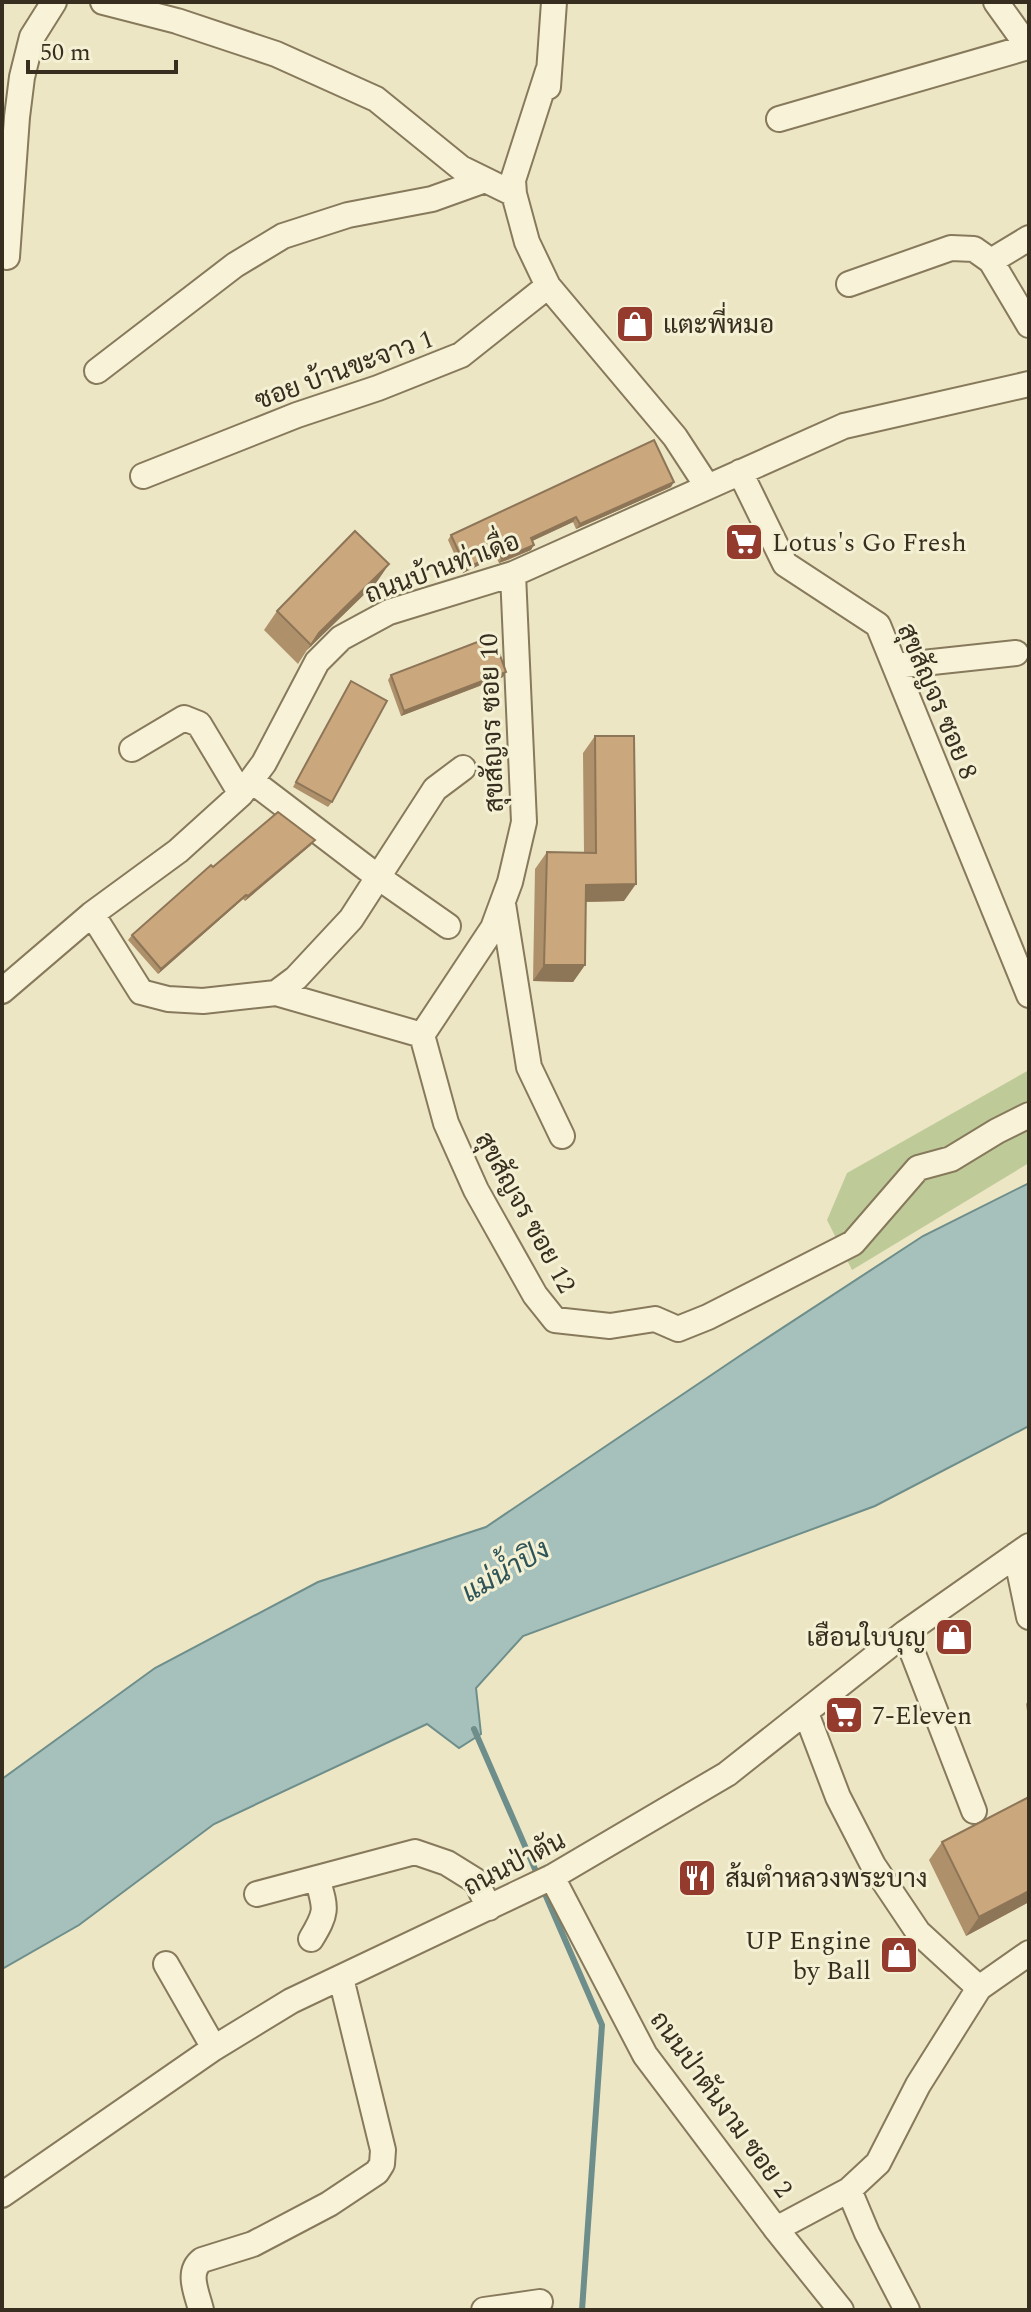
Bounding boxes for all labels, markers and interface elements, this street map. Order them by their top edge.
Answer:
scale bar [28,24,176,74]
text: 50 m [40,35,91,71]
place label: แตะพี่หมอ [663,302,774,345]
shop icon: แตะพี่หมอ [614,303,656,345]
street label: ซอย บ้านขะจาว 1 [249,319,439,421]
street label: ถนนบ้านท่าเดื่อ [358,519,526,615]
supermarket icon: Lotus's Go Fresh [723,521,765,563]
place label: Lotus's Go Fresh [772,523,967,563]
street label: สุขสัญจร ซอย 8 [886,617,988,786]
street label: สุขสัญจร ซอย 10 [469,633,515,813]
street label: สุขสัญจร ซอย 12 [464,1124,586,1301]
water label: แม่น้ำปิง [451,1525,558,1614]
shop icon: เฮือนใบบุญ [933,1616,975,1658]
place label: เฮือนใบบุญ [806,1618,926,1658]
supermarket icon: 7-Eleven [823,1694,865,1736]
place label: 7-Eleven [872,1696,972,1736]
street label: ถนนป่าตัน [456,1821,573,1907]
restaurant icon: ส้มตำหลวงพระบาง [676,1857,718,1899]
place label: ส้มตำหลวงพระบาง [725,1859,928,1899]
place label: UP Engine by Ball [745,1921,871,1991]
shop icon: UP Engine by Ball [878,1934,920,1976]
street label: ถนนป่าตันงาม ซอย 2 [640,2003,803,2206]

